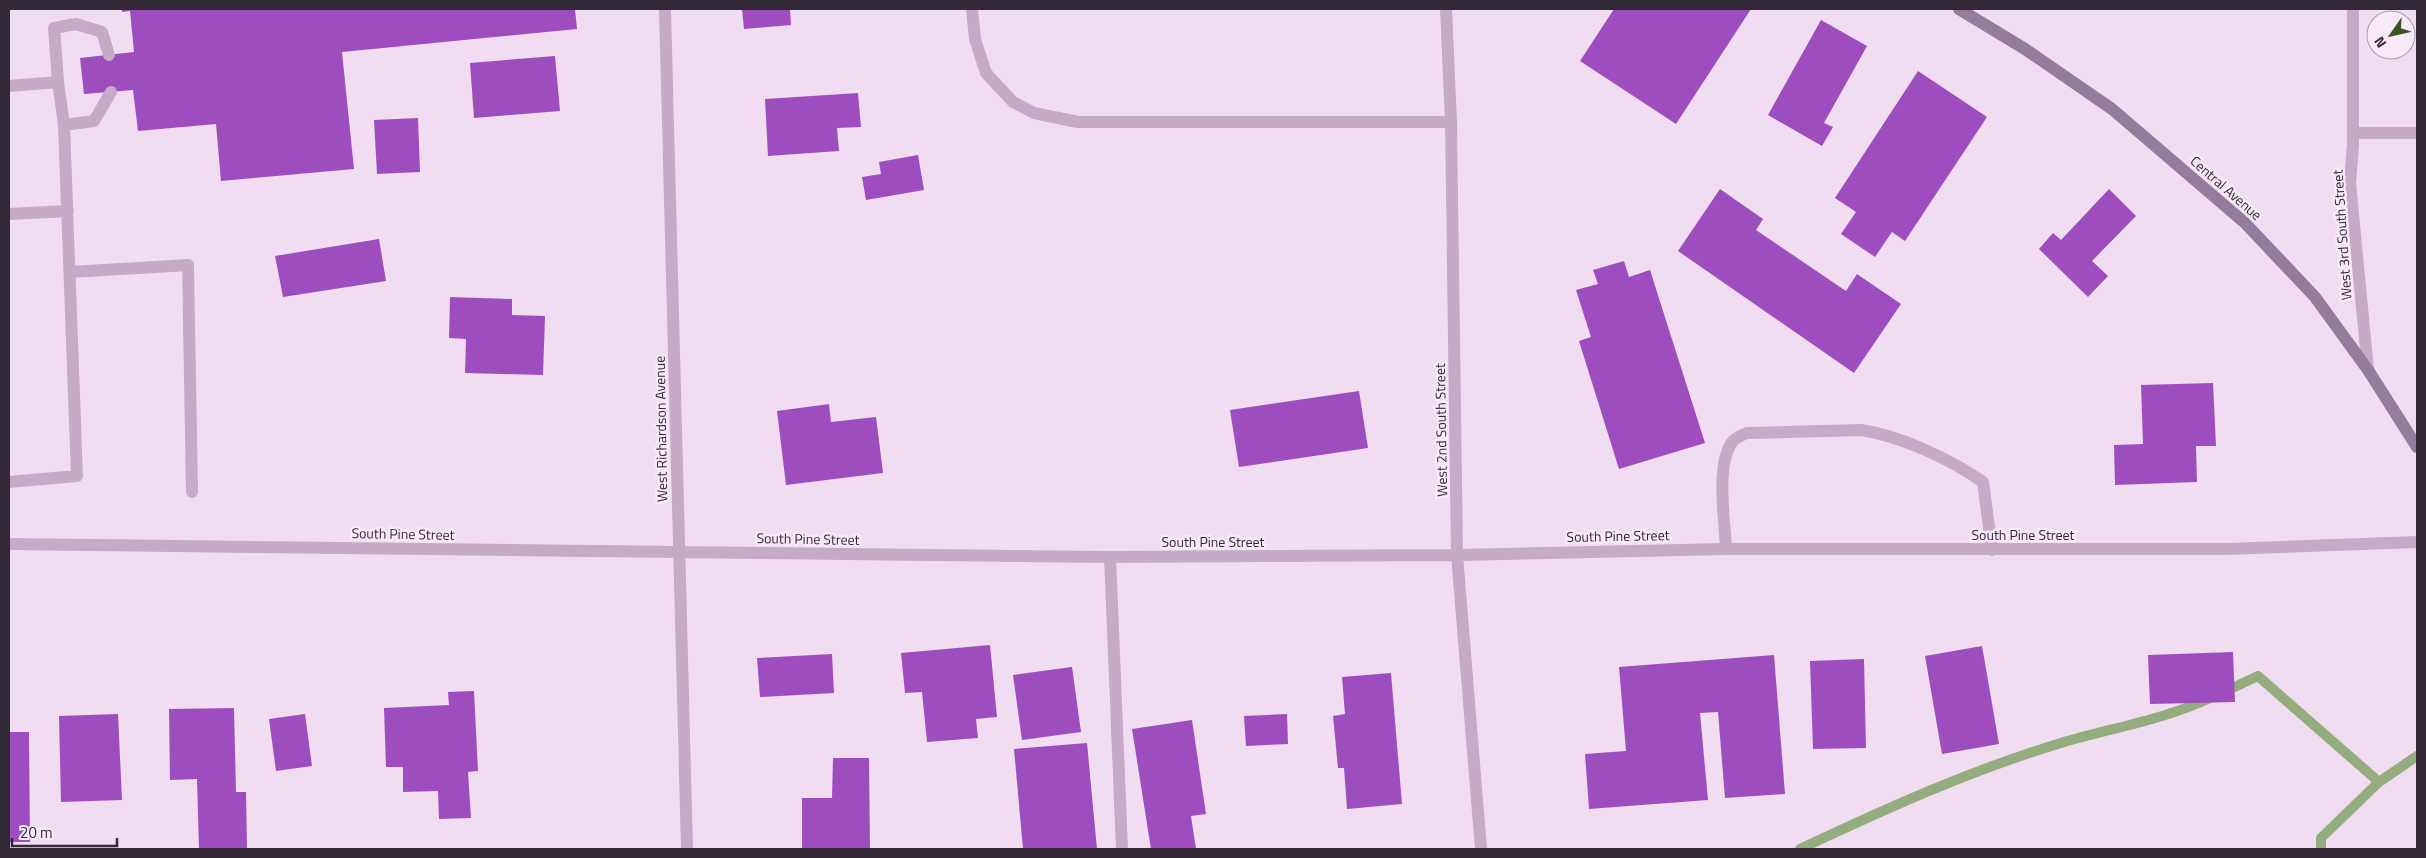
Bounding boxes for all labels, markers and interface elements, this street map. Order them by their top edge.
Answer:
north arrow [2366,10,2416,60]
text: N [2368,33,2391,52]
street label: Central Avenue [2186,151,2267,225]
street label: West 3rd South Street [2326,169,2357,301]
street label: West Richardson Avenue [649,356,672,502]
street label: West 2nd South Street [1429,363,1452,497]
street label: South Pine Street [351,522,455,545]
street label: South Pine Street [1566,524,1670,547]
street label: South Pine Street [1971,524,2075,545]
street label: South Pine Street [756,527,860,550]
street label: South Pine Street [1161,531,1265,552]
scale bar [12,816,118,848]
text: 20 m [20,821,53,844]

